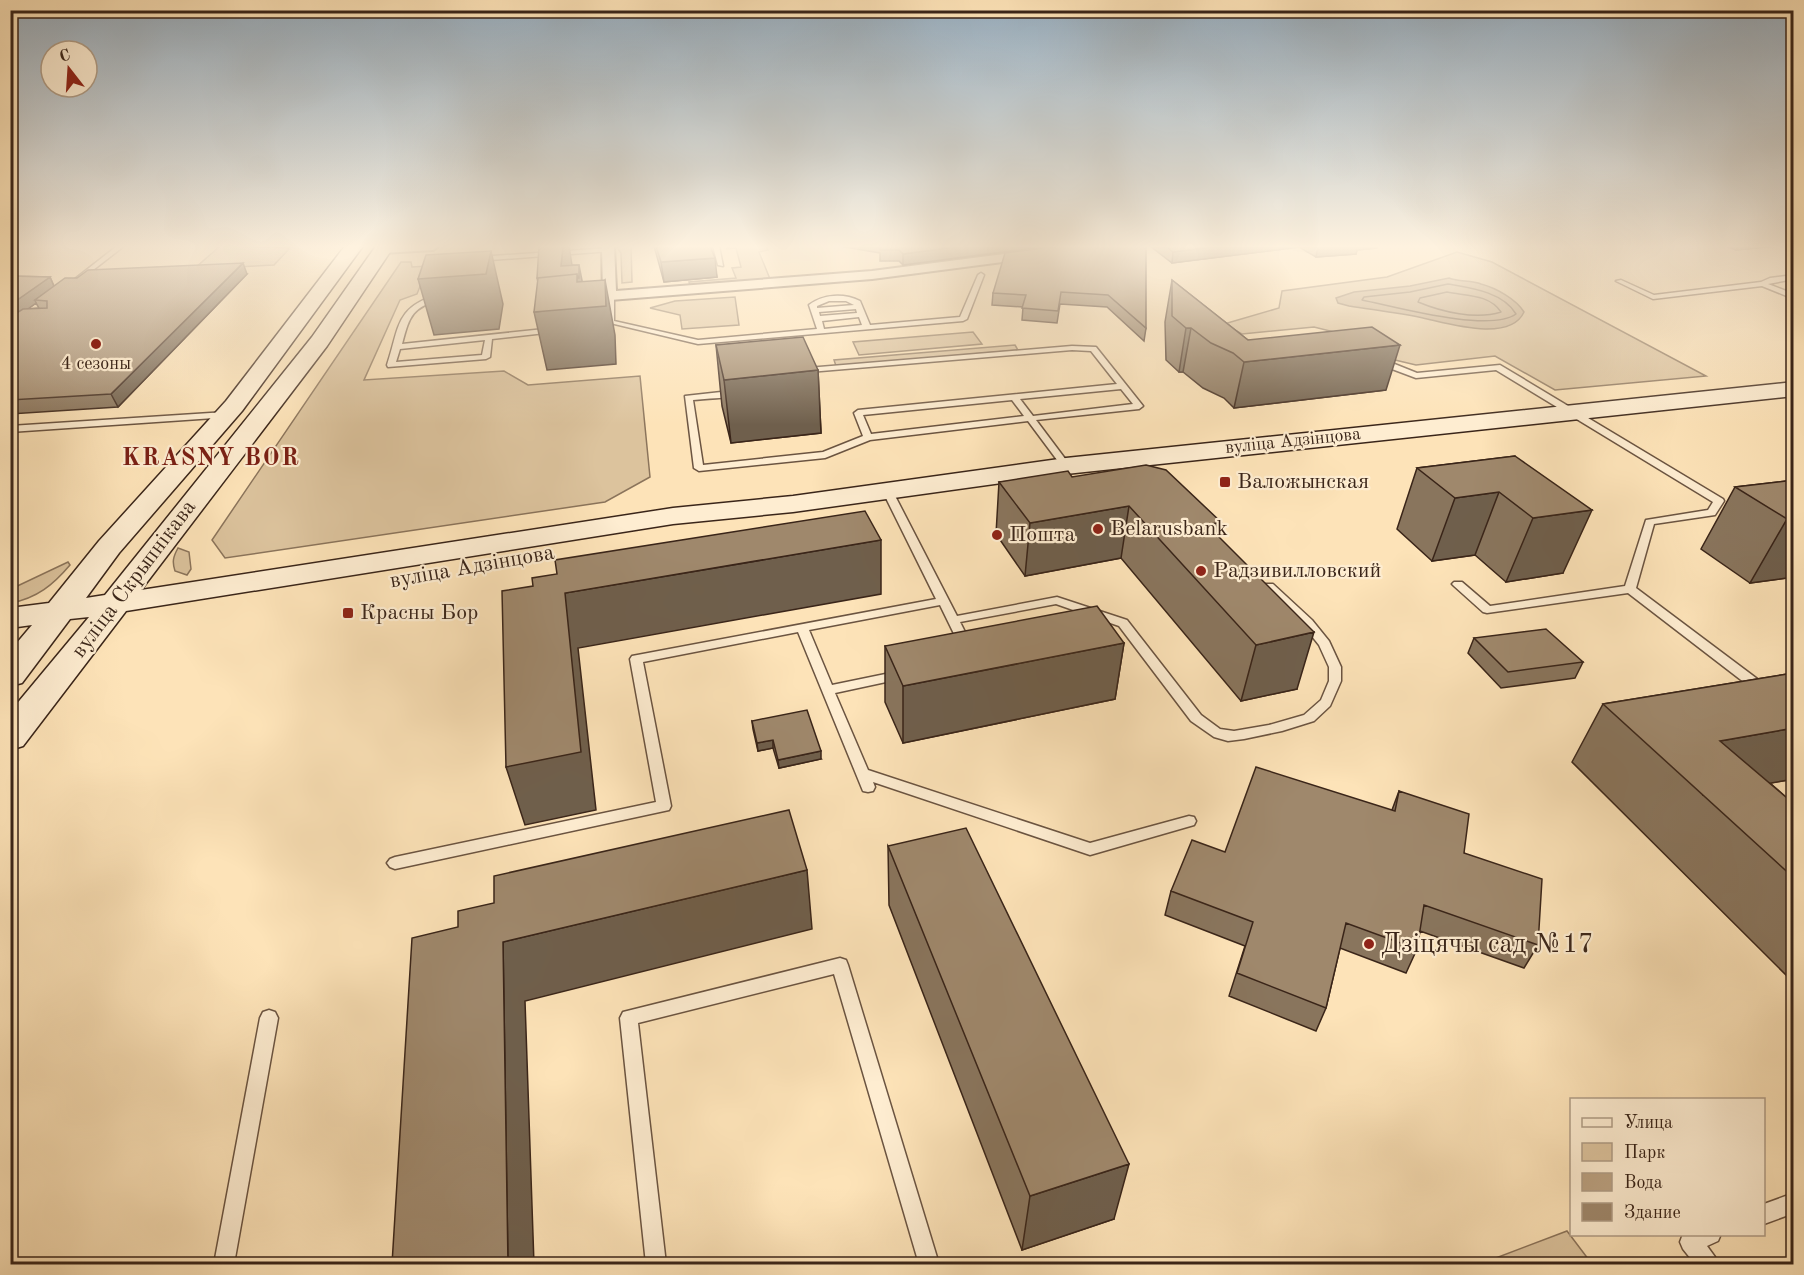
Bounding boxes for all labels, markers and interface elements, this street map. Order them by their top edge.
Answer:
north arrow [39,39,99,99]
text: С [58,47,73,66]
marker: 4 сезоны [89,337,103,351]
place label: 4 сезоны [61,355,131,373]
street label: вуліца Адзінцова [1224,425,1362,457]
district label: KRASNY BOR [122,447,300,471]
place label: Валожынская [1237,471,1369,493]
marker: Валожынская [1218,475,1232,489]
street label: вуліца Скрыпнікава [68,496,200,662]
place label: Belarusbank [1110,518,1228,540]
marker: Belarusbank [1091,522,1105,536]
place label: Пошта [1009,524,1075,546]
marker: Пошта [990,528,1004,542]
street label: вуліца Адзінцова [388,542,556,592]
place label: Радзивилловский [1213,560,1381,582]
marker: Радзивилловский [1194,564,1208,578]
place label: Красны Бор [360,602,479,624]
marker: Красны Бор [341,606,355,620]
place label: Дзіцячы сад №17 [1381,931,1594,958]
marker: Дзіцячы сад №17 [1362,937,1376,951]
legend [1570,1098,1765,1236]
text: Улица [1624,1114,1673,1132]
text: Парк [1624,1144,1665,1162]
text: Вода [1624,1174,1663,1192]
text: Здание [1624,1204,1681,1222]

